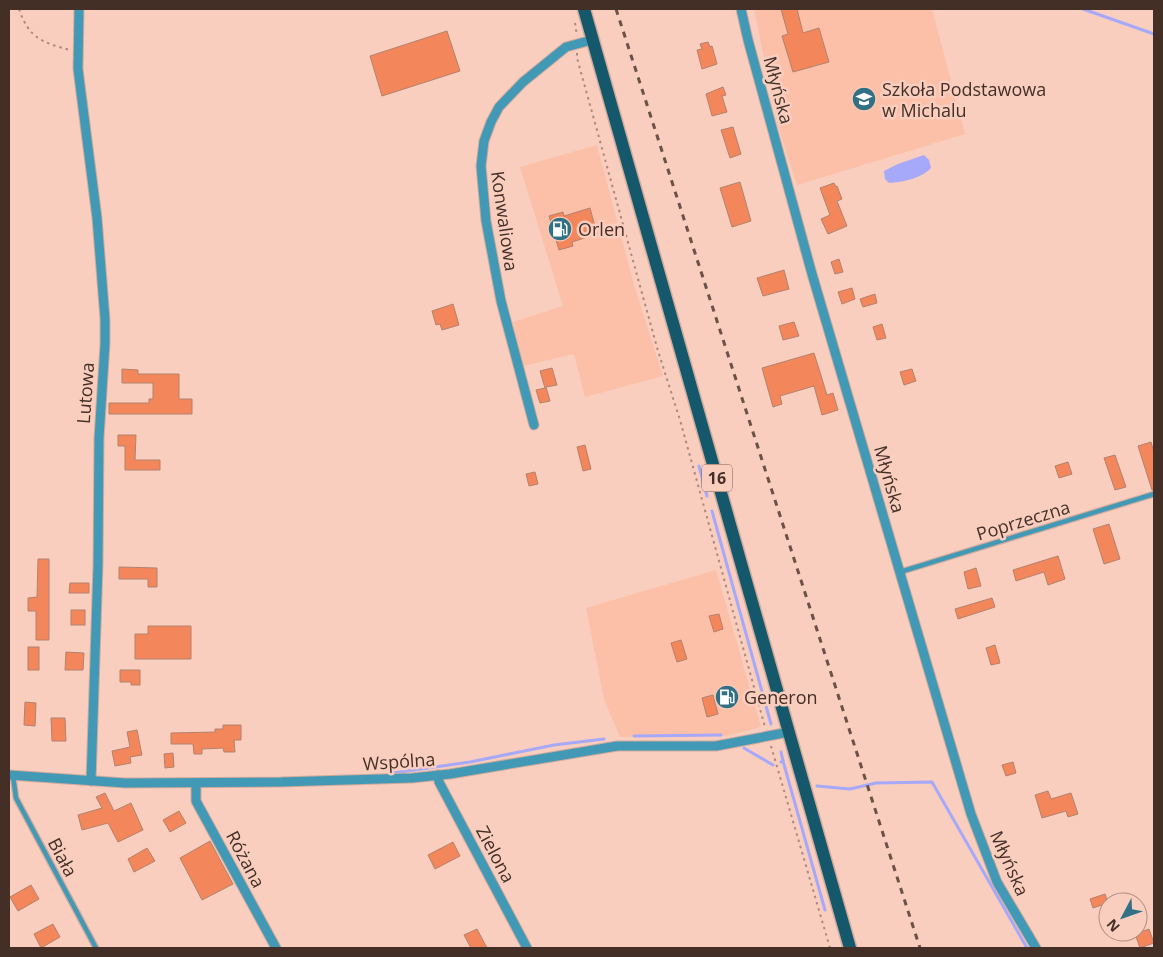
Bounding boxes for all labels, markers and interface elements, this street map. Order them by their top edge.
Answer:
street label: Młyńska [759,54,799,126]
place label: Szkoła Podstawowa w Michalu [882,77,1046,122]
school or university icon: Szkoła Podstawowa w Michalu [851,86,877,112]
street label: Konwaliowa [486,169,524,273]
fuel station icon: Orlen [547,216,573,242]
place label: Orlen [578,217,625,241]
street label: Lutowa [71,361,99,425]
street label: Młyńska [869,443,911,515]
road number: 16 [702,464,732,492]
street label: Poprzeczna [973,494,1073,546]
fuel station icon: Generon [714,684,740,710]
place label: Generon [744,685,818,709]
street label: Wspólna [362,746,436,776]
street label: Zielona [471,821,521,887]
street label: Różana [221,826,271,892]
street label: Młyńska [985,827,1035,899]
street label: Biała [43,833,83,881]
north arrow [1098,892,1148,942]
text: N [1102,915,1124,936]

